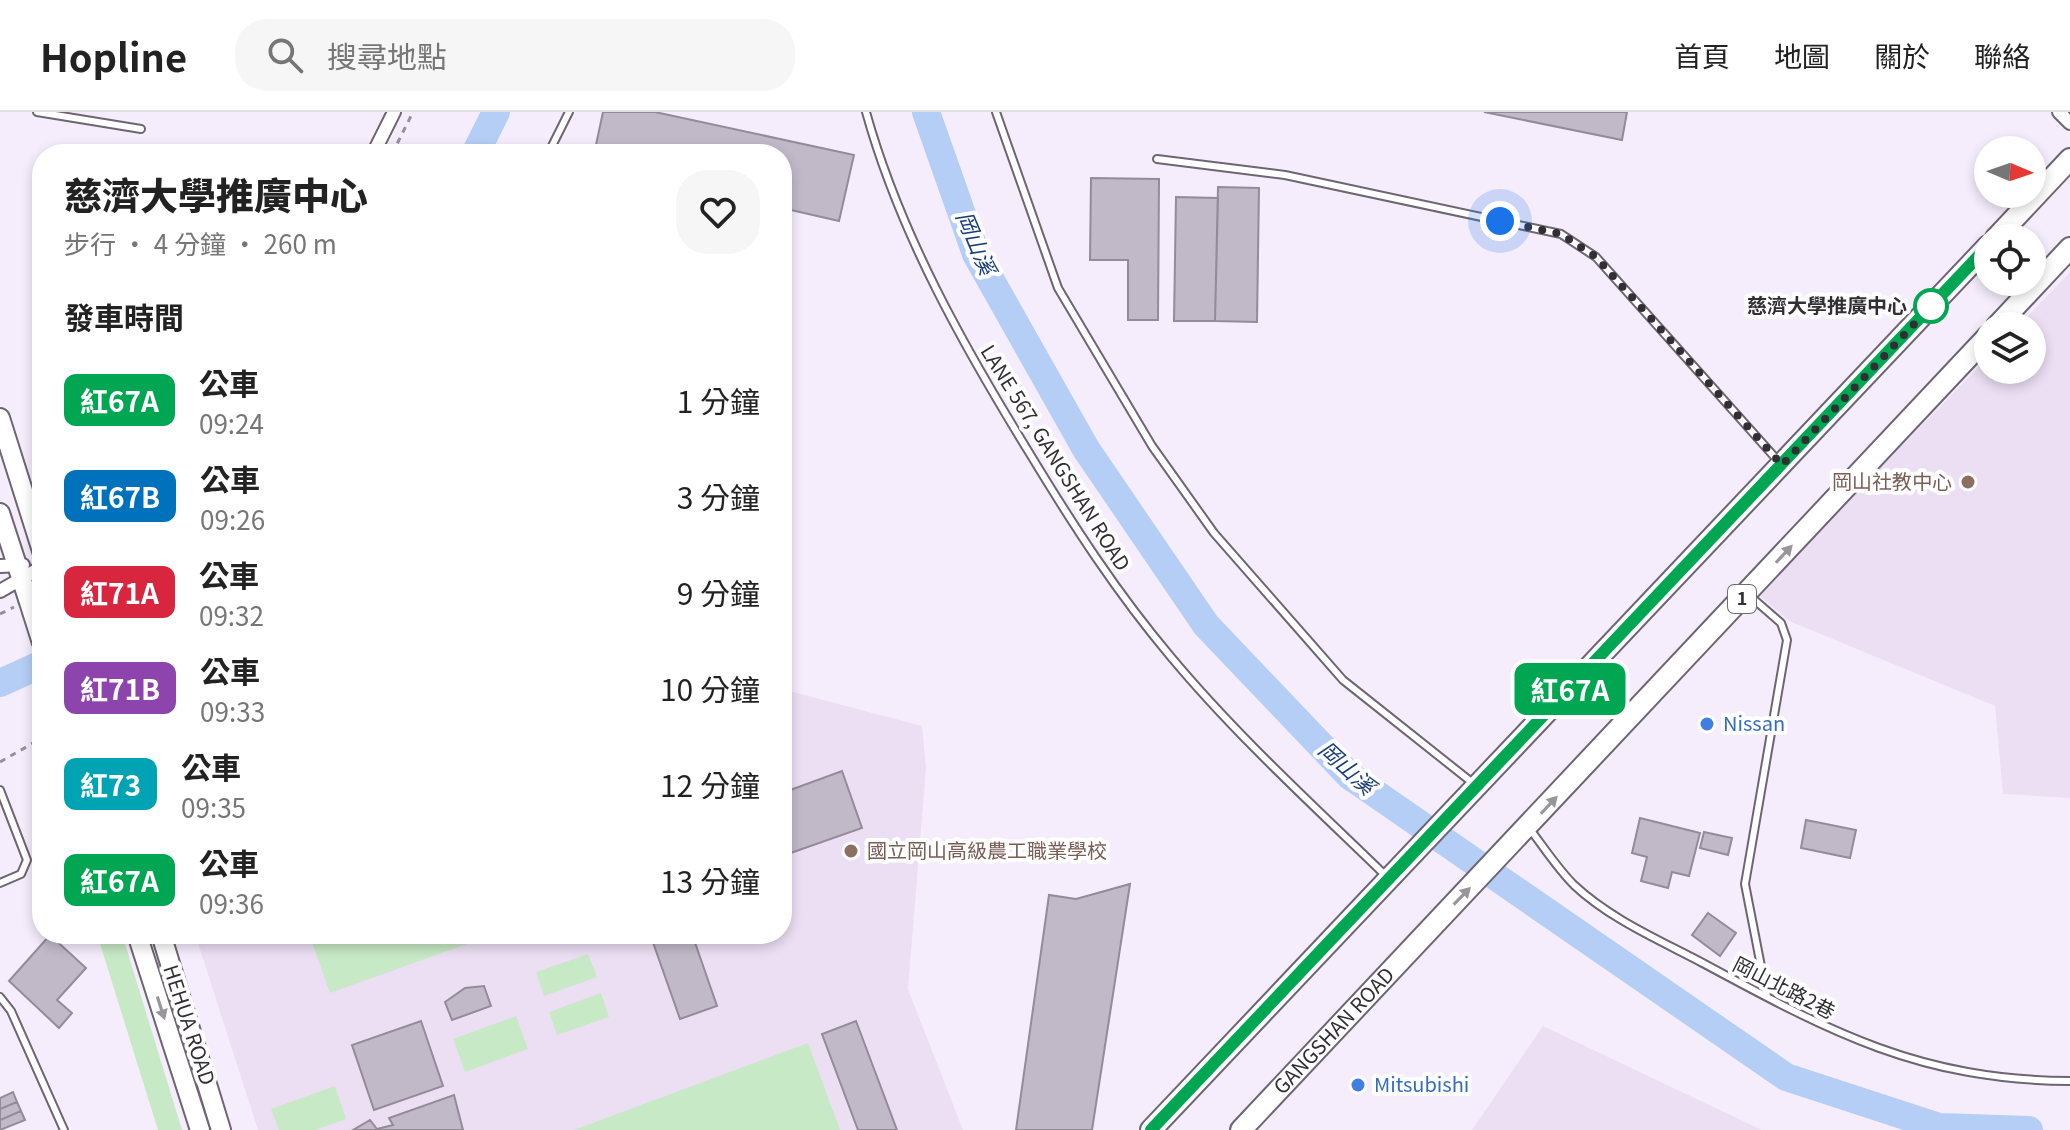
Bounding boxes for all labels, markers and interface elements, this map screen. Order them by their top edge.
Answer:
search box [235,19,795,91]
text: Hopline [40,28,187,83]
icon: search [263,33,307,77]
text: 搜尋地點 [327,33,447,77]
text: 首頁 [1674,35,1730,75]
text: 地圖 [1774,35,1830,75]
text: 關於 [1874,35,1930,75]
text: 聯絡 [1974,35,2030,75]
north arrow [1974,136,2046,208]
map controls [1974,136,2046,384]
text: 慈濟大學推廣中心 [64,166,368,221]
button: heart [676,170,760,254]
your location [1480,201,1520,241]
water label: 岡山溪 [950,206,1007,282]
text: 步行 · 4 分鐘 · 260 m [64,224,337,261]
button: locate [1974,224,2046,296]
marker: 慈濟大學推廣中心 [1914,289,1948,323]
place label: 慈濟大學推廣中心 [1747,290,1907,319]
text: 發車時間 [64,294,184,338]
button: layers [1974,312,2046,384]
street label: LANE 567, GANGSHAN ROAD [975,338,1138,576]
text: 公車 [199,360,259,404]
text: 1 分鐘 [677,378,760,422]
text: 紅67A [80,380,159,420]
text: 09:24 [199,404,264,441]
text: 公車 [200,456,260,500]
place label: 岡山社教中心 [1832,466,1952,495]
marker: 岡山社教中心 [1959,473,1977,491]
text: 3 分鐘 [677,474,760,518]
text: 紅67B [80,476,160,516]
text: 09:26 [200,500,265,537]
one-way arrow [1775,545,1793,564]
text: 公車 [199,552,259,596]
text: 9 分鐘 [677,570,760,614]
text: 紅71A [80,572,159,612]
road number: 1 [1728,585,1756,613]
text: 09:32 [199,596,264,633]
text: 公車 [200,648,260,692]
line badge: 紅67A [1514,663,1626,715]
text: 10 分鐘 [660,666,760,710]
text: 紅71B [80,668,160,708]
text: 紅67A [1531,669,1610,709]
text: 09:33 [200,692,265,729]
place label: Nissan [1723,708,1785,737]
marker: Nissan [1698,715,1716,733]
water label: 岡山溪 [1313,733,1386,802]
text: 公車 [181,744,241,788]
text: 12 分鐘 [660,762,760,806]
text: 紅73 [80,764,141,804]
text: 09:35 [181,788,246,825]
one-way arrow [1540,796,1558,815]
place label: 國立岡山高級農工職業學校 [867,835,1107,864]
text: 公車 [199,840,259,884]
marker: 國立岡山高級農工職業學校 [842,842,860,860]
text: 13 分鐘 [660,858,760,902]
text: 紅67A [80,860,159,900]
text: 09:36 [199,884,264,921]
one-way arrow [1452,887,1471,906]
street label: 岡山北路2巷 [1729,949,1841,1025]
street label: GANGSHAN ROAD [1266,960,1400,1100]
street label: HEHUA ROAD [157,961,223,1088]
one-way arrow [155,996,167,1020]
place label: Mitsubishi [1374,1069,1469,1098]
marker: Mitsubishi [1349,1076,1367,1094]

